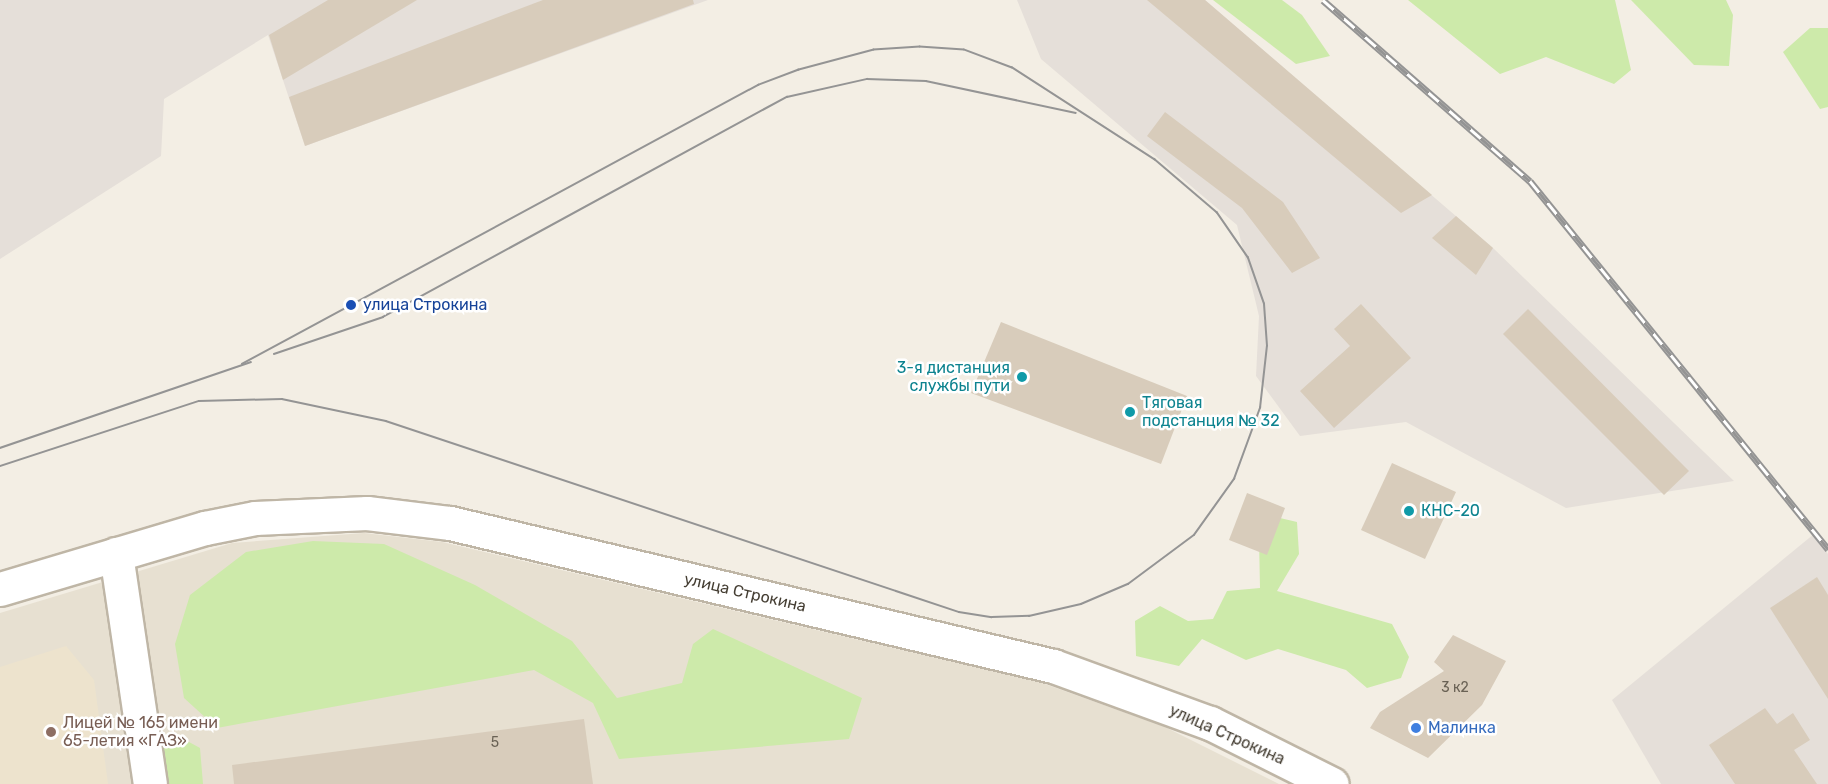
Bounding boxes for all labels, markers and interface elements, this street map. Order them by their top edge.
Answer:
place label: улица Строкина [363,295,487,315]
marker: улица Строкина [344,298,358,312]
place label: 3-я дистанция службы пути [897,358,1010,396]
marker: 3-я дистанция службы пути [1015,370,1029,384]
place label: Тяговая подстанция № 32 [1142,393,1280,431]
marker: Тяговая подстанция № 32 [1123,405,1137,419]
place label: КНС-20 [1421,501,1480,521]
marker: КНС-20 [1402,504,1416,518]
street label: улица Строкина [682,570,808,616]
house number: 3 к2 [1441,680,1469,696]
street label: улица Строкина [1166,701,1288,769]
place label: Лицей № 165 имени 65-летия «ГАЗ» [63,713,218,751]
place label: Малинка [1428,718,1496,738]
marker: Малинка [1409,721,1423,735]
marker: Лицей № 165 имени 65-летия «ГАЗ» [44,725,58,739]
house number: 5 [491,735,499,751]

